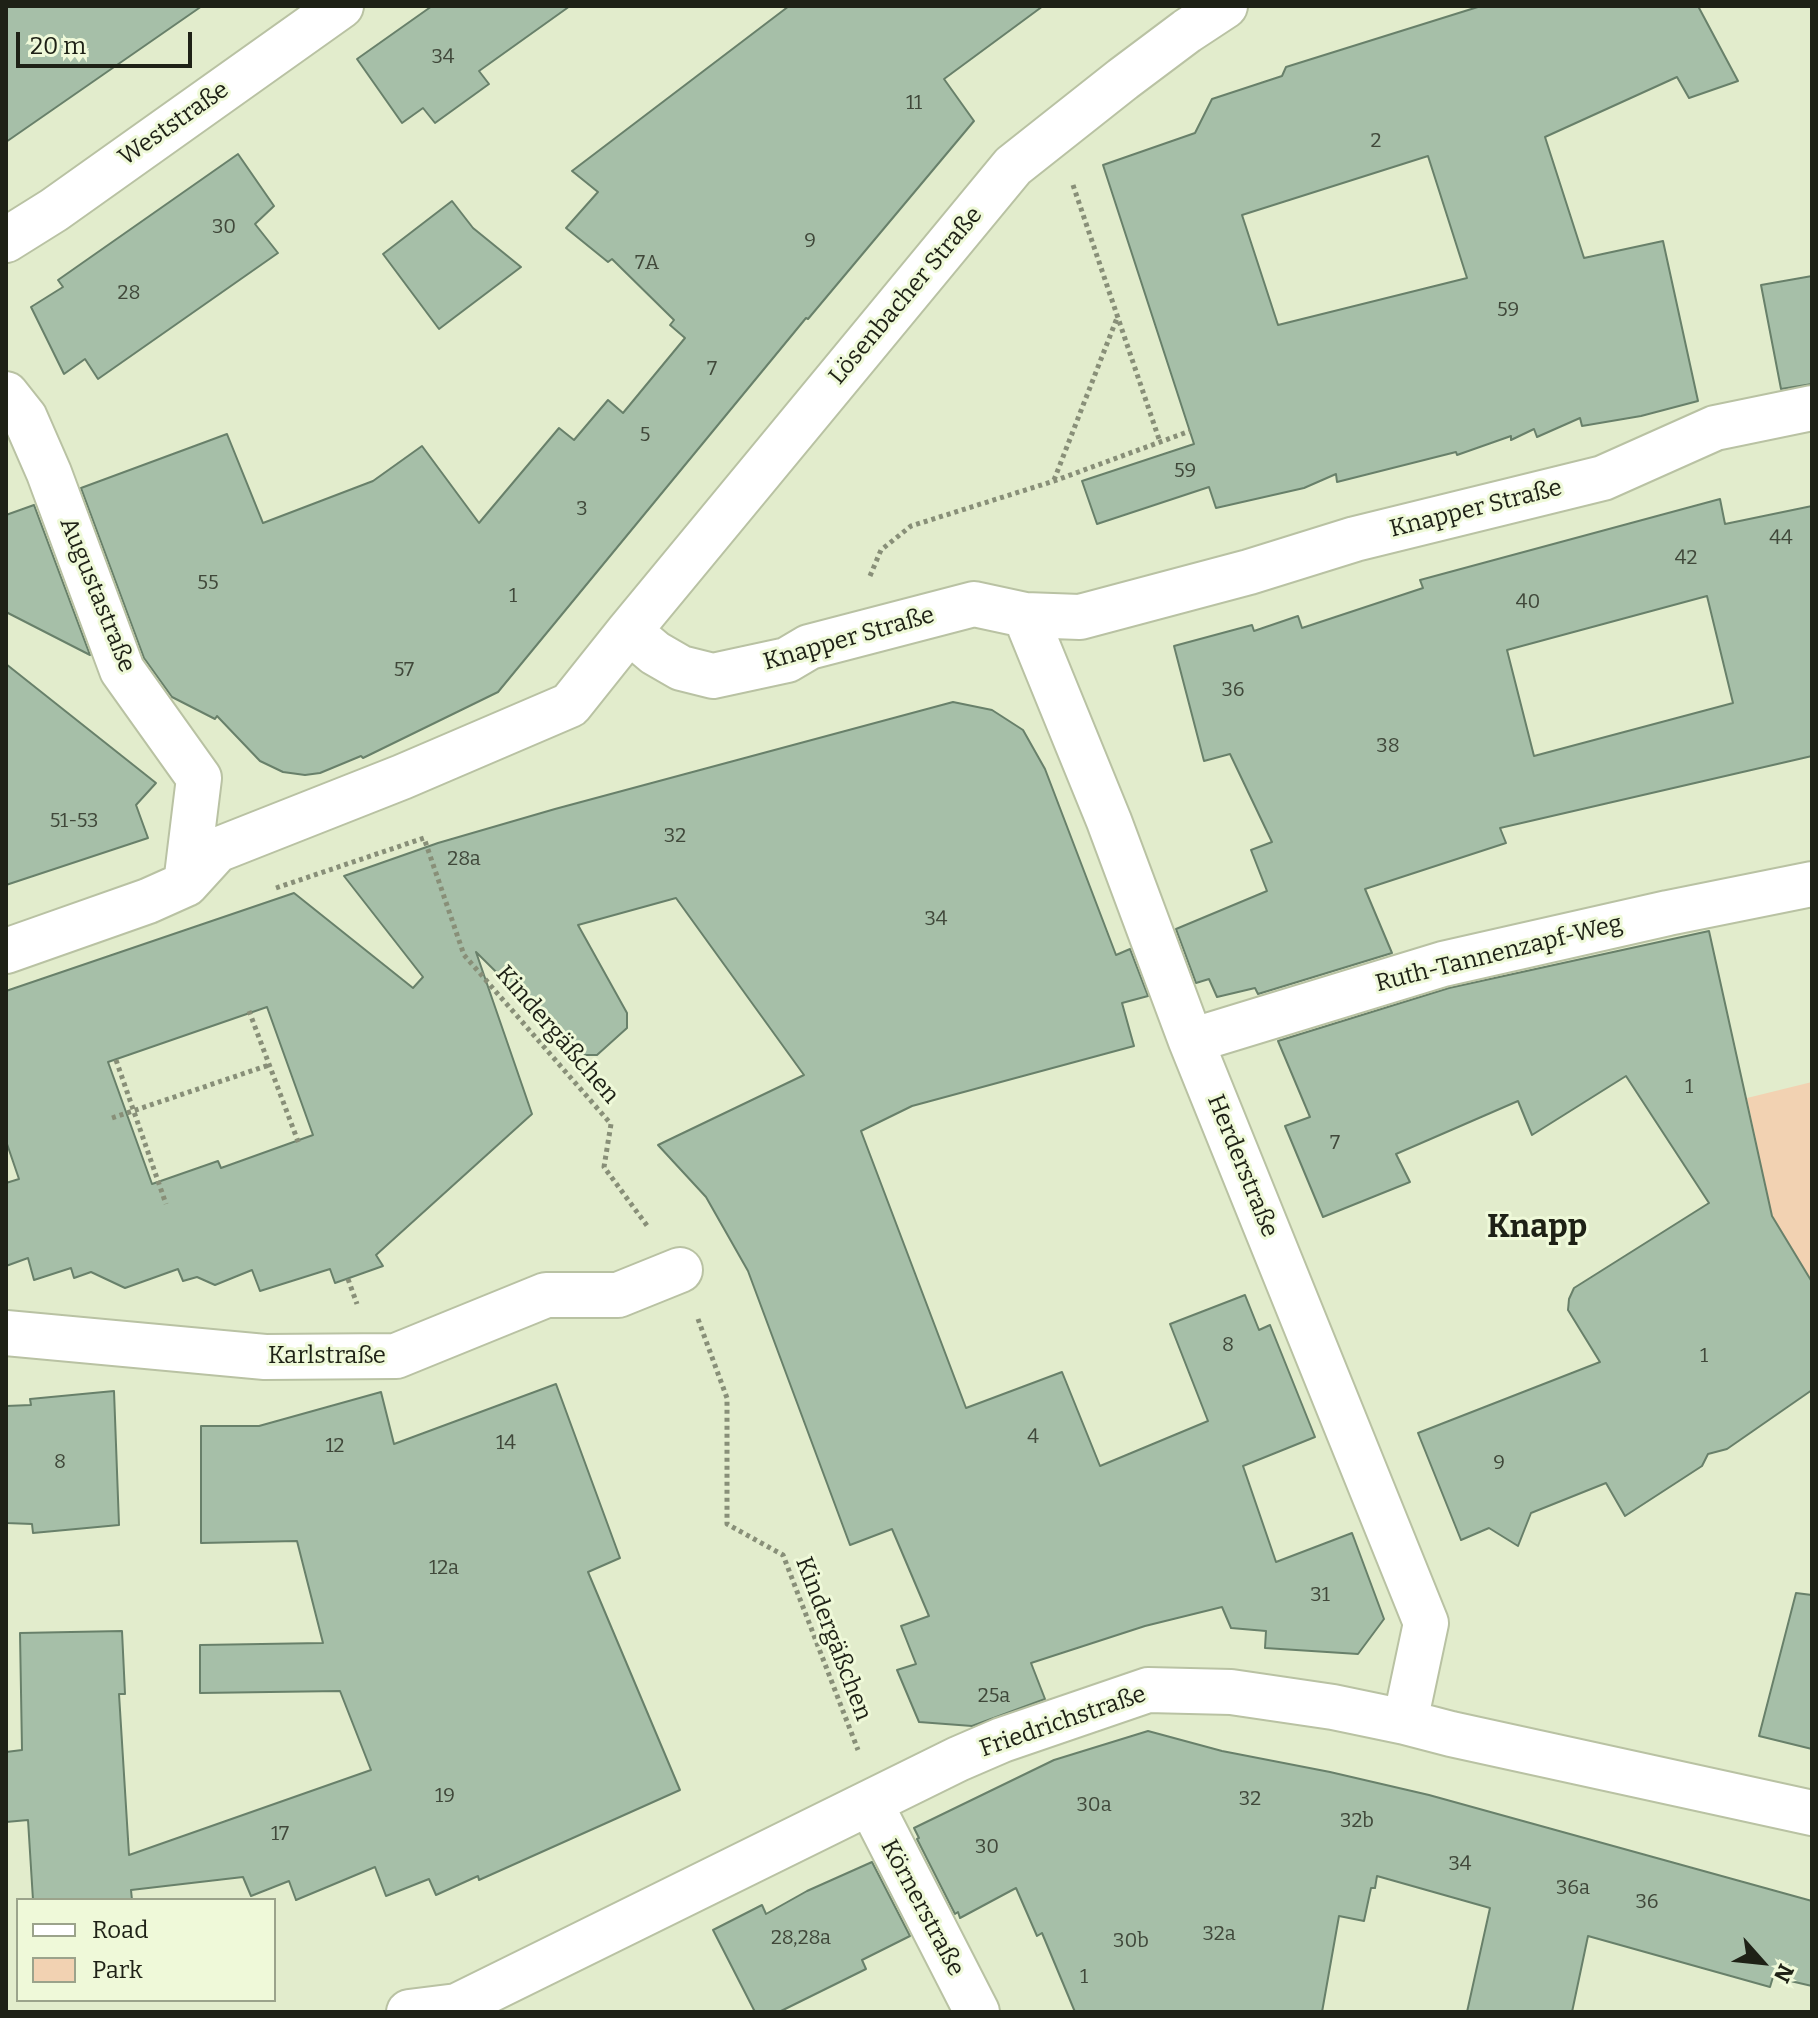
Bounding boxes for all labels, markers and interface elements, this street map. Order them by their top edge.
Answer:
scale bar [20,16,196,66]
text: 20 m [30,32,86,60]
house number: 34 [431,45,455,69]
street label: Weststraße [114,76,234,172]
house number: 11 [906,91,922,115]
house number: 2 [1371,129,1381,153]
street label: Lösenbacher Straße [823,201,989,391]
house number: 30 [212,215,236,239]
house number: 9 [804,229,816,253]
house number: 7A [635,251,659,275]
house number: 28 [118,281,140,305]
house number: 59 [1497,298,1519,322]
house number: 7 [707,357,717,381]
house number: 5 [640,423,650,447]
house number: 59 [1174,459,1196,483]
street label: Knapper Straße [1387,474,1565,544]
house number: 3 [576,497,588,521]
street label: Augustastraße [53,513,141,677]
house number: 44 [1769,526,1793,550]
house number: 42 [1675,546,1697,570]
house number: 55 [197,571,219,595]
house number: 1 [509,584,517,608]
house number: 40 [1516,590,1540,614]
street label: Knapper Straße [760,601,938,677]
house number: 57 [394,658,414,682]
house number: 36 [1221,678,1245,702]
house number: 38 [1376,734,1400,758]
house number: 51-53 [50,809,98,833]
house number: 32 [664,824,686,848]
house number: 28a [447,847,481,871]
house number: 34 [924,907,948,931]
street label: Ruth-Tannenzapf-Weg [1373,909,1625,999]
street label: Kindergäßchen [489,960,625,1110]
house number: 1 [1685,1075,1693,1099]
street label: Herderstraße [1200,1091,1284,1241]
house number: 7 [1330,1131,1340,1155]
district label: Knapp [1487,1209,1587,1247]
house number: 8 [1222,1333,1234,1357]
street label: Karlstraße [268,1342,386,1370]
house number: 1 [1700,1344,1708,1368]
house number: 4 [1027,1425,1039,1449]
house number: 14 [496,1431,516,1455]
house number: 12 [326,1434,344,1458]
house number: 8 [54,1450,66,1474]
house number: 9 [1493,1451,1505,1475]
street label: Kindergäßchen [789,1553,877,1725]
house number: 12a [429,1556,459,1580]
house number: 31 [1310,1583,1330,1607]
street label: Friedrichstraße [976,1680,1150,1764]
house number: 25a [978,1684,1010,1708]
house number: 19 [435,1784,455,1808]
house number: 32 [1239,1787,1261,1811]
house number: 30a [1076,1793,1112,1817]
house number: 32b [1340,1809,1374,1833]
house number: 17 [271,1822,289,1846]
street label: Körnerstraße [874,1835,970,1981]
house number: 30 [975,1835,999,1859]
house number: 34 [1448,1852,1472,1876]
house number: 36a [1556,1876,1590,1900]
house number: 36 [1635,1890,1659,1914]
legend [16,1898,276,2002]
text: Road [92,1916,148,1944]
house number: 32a [1202,1922,1236,1946]
north arrow [1722,1922,1802,2002]
house number: 28,28a [771,1926,831,1950]
house number: 30b [1113,1929,1149,1953]
text: Park [92,1956,143,1984]
text: N [1768,1959,1800,1987]
house number: 1 [1080,1965,1088,1989]

